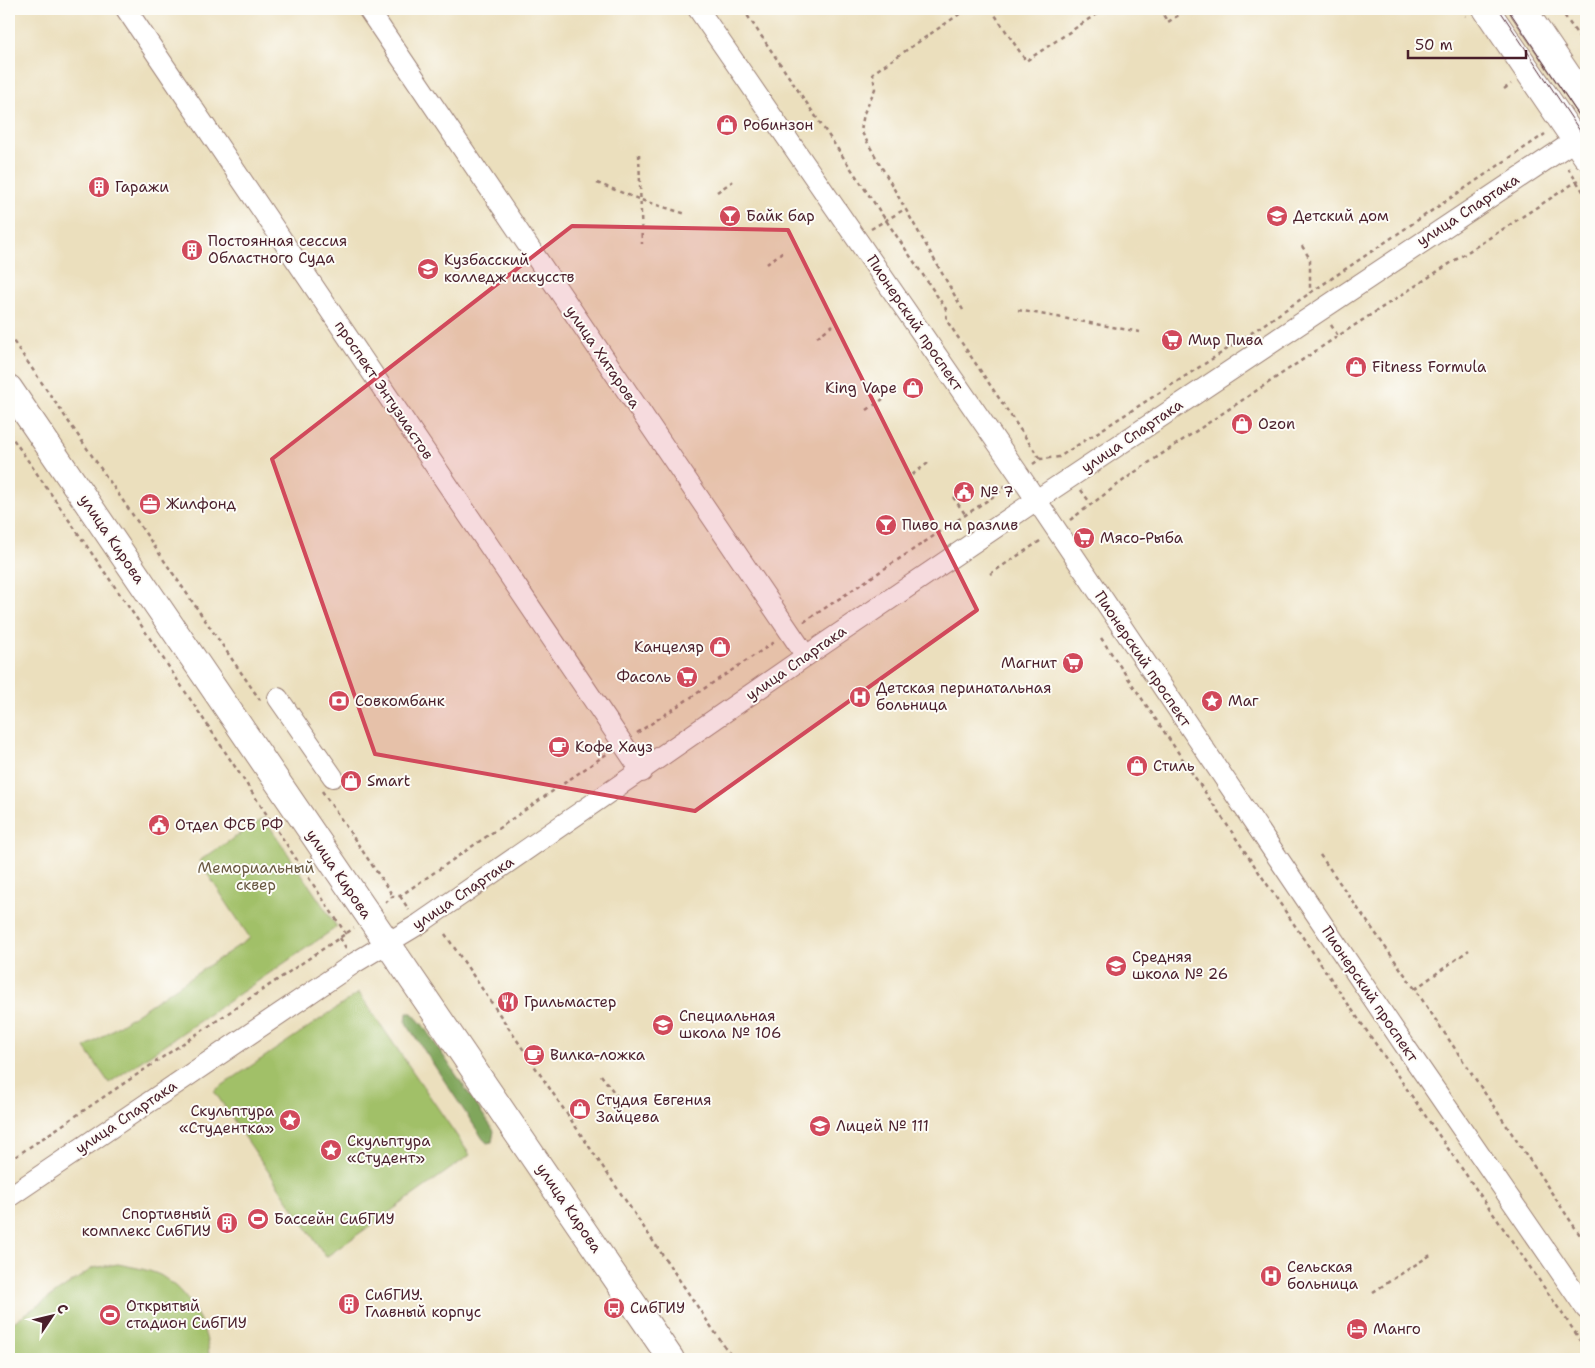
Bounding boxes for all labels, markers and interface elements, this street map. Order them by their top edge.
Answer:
scale bar [1408,28,1525,60]
text: 50 m [1415,35,1453,55]
shop icon: Робинзон [715,113,739,137]
place label: Робинзон [743,115,813,135]
street label: улица Спартака [1413,169,1524,251]
building icon: Гаражи [87,175,111,199]
place label: Гаражи [115,177,169,197]
bar icon: Байк бар [718,204,742,228]
school or university icon: Детский дом [1265,204,1289,228]
place label: Байк бар [746,206,815,226]
place label: Детский дом [1293,206,1389,226]
place label: Постоянная сессия Областного Суда [208,231,347,268]
building icon: Постоянная сессия Областного Суда [180,238,204,262]
place label: Кузбасский колледж искусств [444,250,575,287]
street label: Пионерский проспект [862,251,968,395]
school or university icon: Кузбасский колледж искусств [416,257,440,281]
street label: улица Хитарова [561,302,645,413]
street label: проспект Энтузиастов [330,317,438,463]
supermarket icon: Мир Пива [1160,328,1184,352]
place label: Мир Пива [1188,330,1263,350]
shop icon: Fitness Formula [1344,355,1368,379]
place label: Fitness Formula [1372,357,1487,377]
shop icon: King Vape [901,376,925,400]
place label: King Vape [825,378,897,398]
street label: улица Спартака [1077,394,1187,477]
shop icon: Ozon [1230,412,1254,436]
place label: Ozon [1258,414,1295,434]
public building icon: № 7 [952,480,976,504]
place label: № 7 [980,482,1014,502]
street label: улица Кирова [75,490,150,588]
office icon: Жилфонд [138,492,162,516]
place label: Жилфонд [166,494,237,514]
bar icon: Пиво на разлив [874,513,898,537]
place label: Пиво на разлив [902,515,1018,535]
supermarket icon: Мясо-Рыба [1072,526,1096,550]
place label: Мясо-Рыба [1100,528,1184,548]
street label: Пионерский проспект [1090,587,1196,731]
street label: улица Спартака [742,620,851,705]
shop icon: Канцеляр [708,635,732,659]
place label: Канцеляр [634,637,704,657]
supermarket icon: Магнит [1061,651,1085,675]
place label: Магнит [1001,653,1057,673]
supermarket icon: Фасоль [675,665,699,689]
place label: Фасоль [617,667,671,687]
place label: Детская перинатальная больница [876,678,1051,715]
hospital icon: Детская перинатальная больница [848,685,872,709]
bank icon: Совкомбанк [327,689,351,713]
place icon: Маг [1200,689,1224,713]
place label: Совкомбанк [355,691,445,711]
place label: Маг [1228,691,1259,711]
cafe icon: Кофе Хауз [547,735,571,759]
place label: Кофе Хауз [575,737,653,757]
shop icon: Стиль [1125,754,1149,778]
place label: Стиль [1153,756,1195,776]
shop icon: Smart [339,769,363,793]
place label: Smart [367,771,410,791]
public building icon: Отдел ФСБ РФ [147,813,171,837]
place label: Отдел ФСБ РФ [175,815,283,835]
street label: улица Кирова [302,825,377,923]
street label: улица Спартака [408,851,518,934]
park label: Мемориальный сквер [198,858,315,895]
street label: Пионерский проспект [1317,922,1423,1066]
place label: Средняя школа № 26 [1132,947,1228,984]
school or university icon: Средняя школа № 26 [1104,954,1128,978]
restaurant icon: Грильмастер [496,990,520,1014]
place label: Грильмастер [524,992,616,1012]
place label: Специальная школа № 106 [679,1006,781,1043]
school or university icon: Специальная школа № 106 [651,1013,675,1037]
cafe icon: Вилка-ложка [522,1043,546,1067]
place label: Вилка-ложка [550,1045,646,1065]
street label: улица Спартака [71,1075,181,1158]
place label: Студия Евгения Зайцева [596,1090,712,1127]
shop icon: Студия Евгения Зайцева [568,1097,592,1121]
place label: Скульптура «Студентка» [179,1101,275,1138]
place icon: Скульптура «Студентка» [278,1108,302,1132]
school or university icon: Лицей № 111 [808,1114,832,1138]
place label: Лицей № 111 [836,1116,929,1136]
place label: Скульптура «Студент» [347,1131,431,1168]
place icon: Скульптура «Студент» [319,1138,343,1162]
street label: улица Кирова [532,1159,607,1257]
place label: Спортивный комплекс СибГИУ [82,1204,211,1241]
sports icon: Бассейн СибГИУ [246,1207,270,1231]
place label: Бассейн СибГИУ [274,1209,395,1229]
building icon: Спортивный комплекс СибГИУ [215,1211,239,1235]
place label: Сельская больница [1287,1257,1359,1294]
hospital icon: Сельская больница [1259,1264,1283,1288]
place label: СибГИУ. Главный корпус [365,1285,481,1322]
north arrow [28,1290,78,1340]
building icon: СибГИУ. Главный корпус [337,1292,361,1316]
place label: Открытый стадион СибГИУ [126,1296,247,1333]
bus stop icon: СибГИУ [602,1296,626,1320]
place label: СибГИУ [630,1298,685,1318]
text: С [53,1300,72,1317]
sports icon: Открытый стадион СибГИУ [98,1303,122,1327]
hotel icon: Манго [1345,1317,1369,1341]
place label: Манго [1373,1319,1421,1339]

